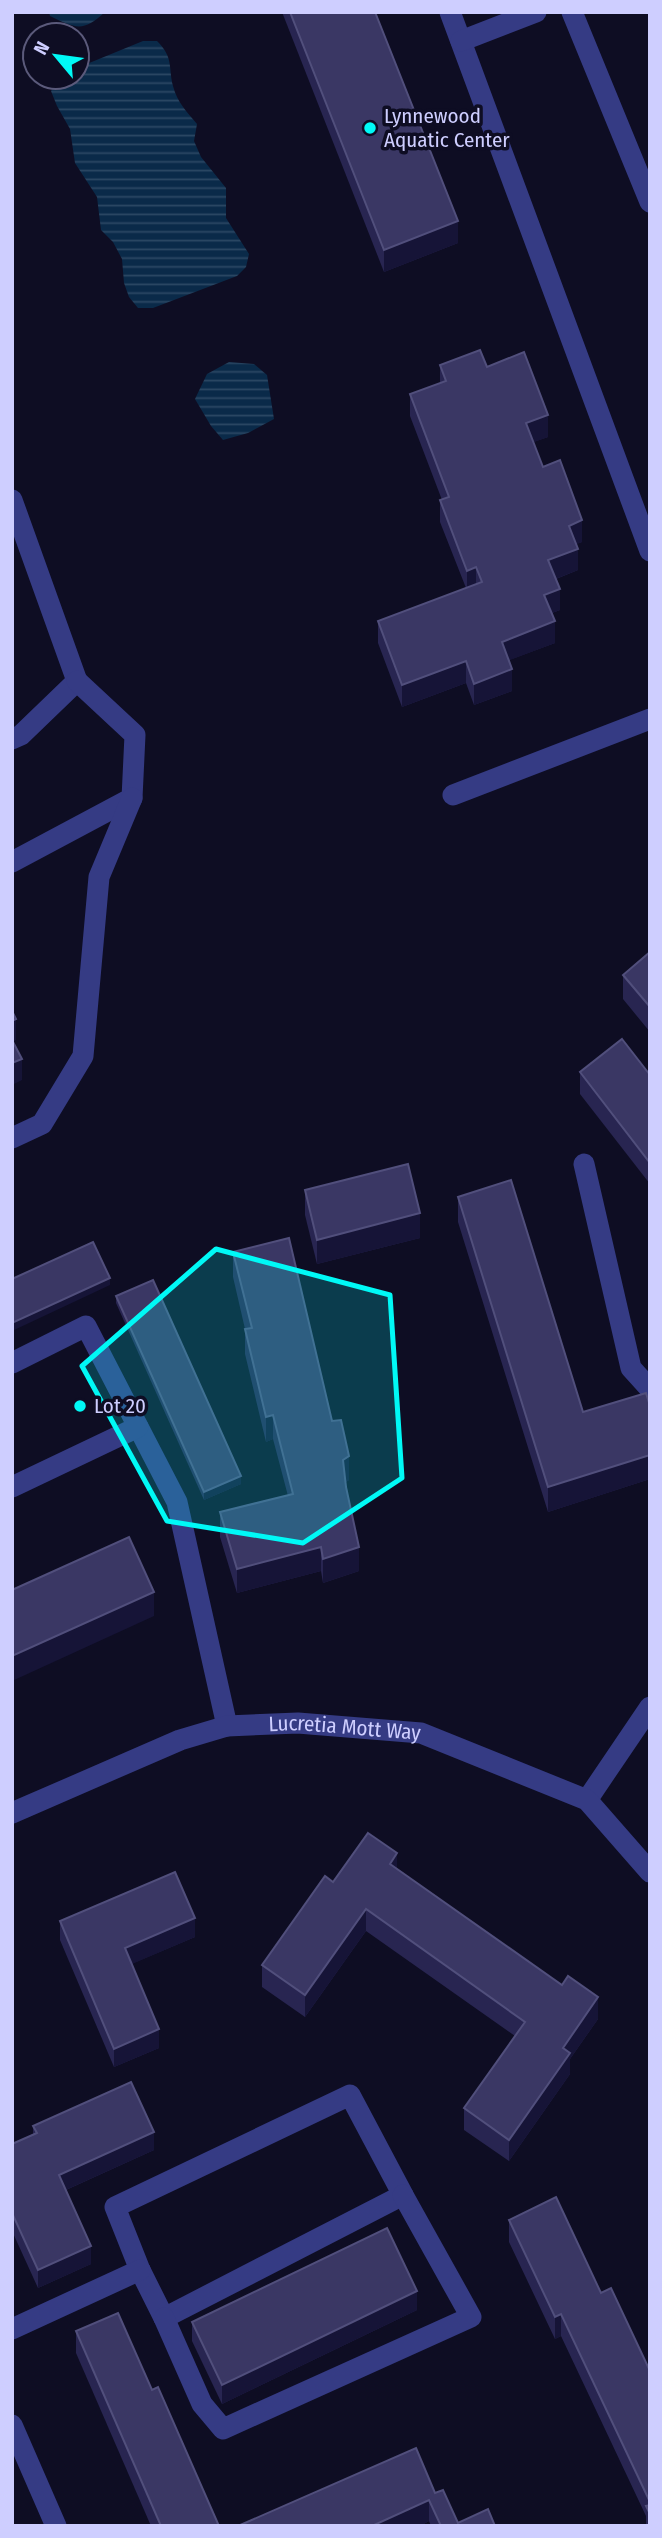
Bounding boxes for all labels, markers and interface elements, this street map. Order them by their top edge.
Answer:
north arrow [21,21,91,91]
text: N [29,37,54,59]
place label: Lynnewood Aquatic Center [384,103,510,153]
marker: Lynnewood Aquatic Center [362,120,378,136]
place label: Lot 20 [94,1393,146,1419]
marker: Lot 20 [72,1398,88,1414]
street label: Lucretia Mott Way [268,1710,422,1746]

